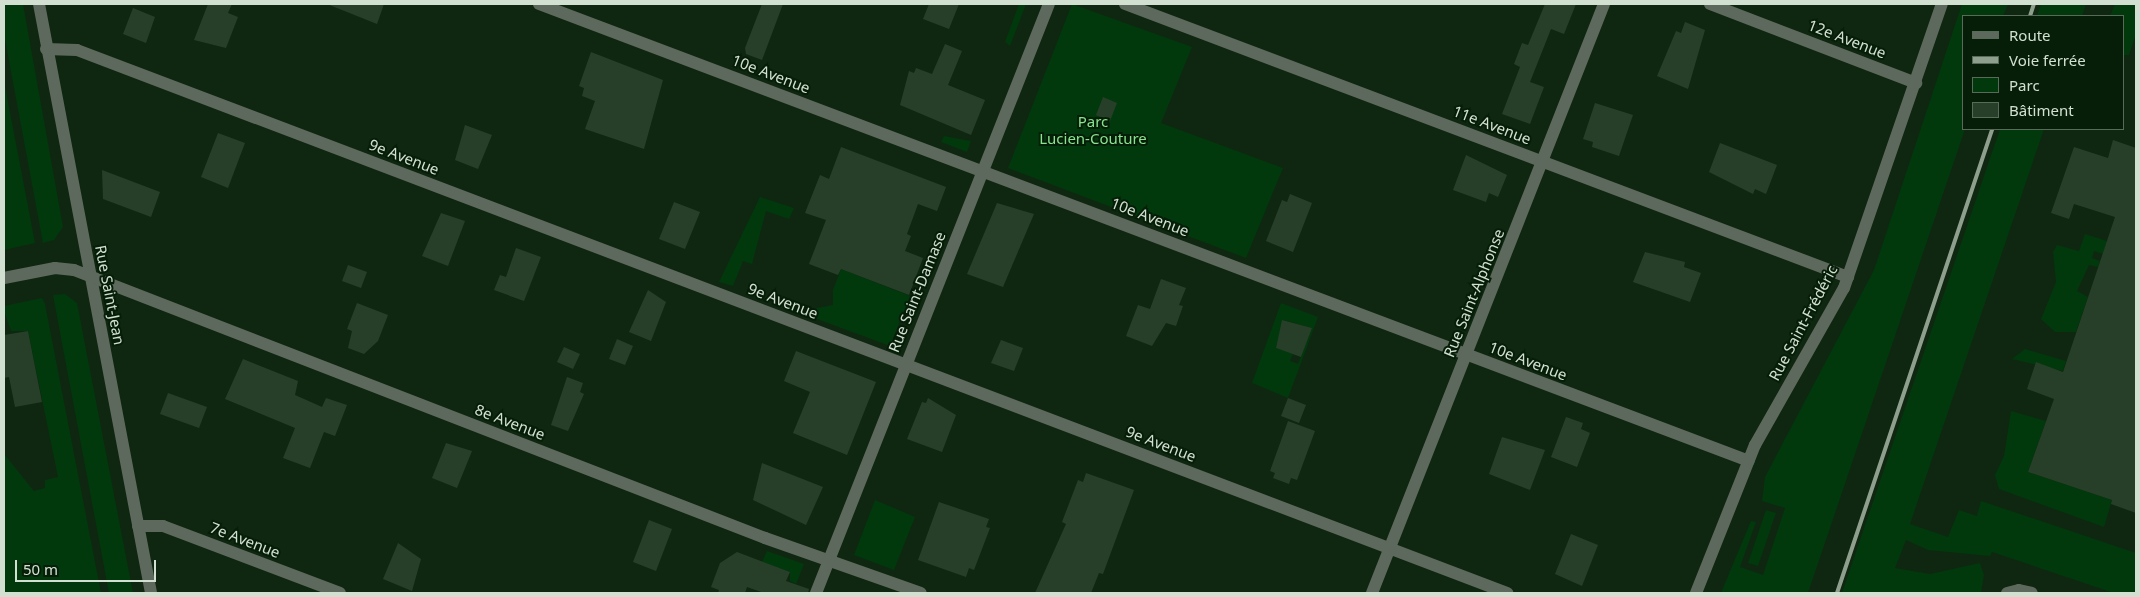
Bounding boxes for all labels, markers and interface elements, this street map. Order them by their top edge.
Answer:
legend [1962,15,2125,130]
street label: 12e Avenue [1805,16,1889,62]
text: Route [2009,25,2051,45]
text: Voie ferrée [2009,50,2086,70]
street label: 10e Avenue [729,51,813,97]
text: Parc [2009,75,2040,95]
text: Bâtiment [2009,100,2074,120]
street label: 11e Avenue [1450,102,1534,148]
park label: Parc Lucien-Couture [1039,112,1147,147]
street label: 9e Avenue [366,135,442,179]
street label: 10e Avenue [1108,194,1192,240]
street label: Rue Saint-Alphonse [1440,226,1508,360]
street label: Rue Saint-Damase [885,229,949,355]
street label: Rue Saint-Jean [92,244,128,346]
street label: Rue Saint-Frédéric [1765,262,1841,384]
street label: 9e Avenue [745,279,821,323]
street label: 10e Avenue [1486,338,1570,384]
street label: 8e Avenue [472,400,548,444]
street label: 9e Avenue [1123,422,1199,466]
street label: 7e Avenue [207,518,283,562]
scale bar [18,550,159,582]
text: 50 m [23,559,58,579]

